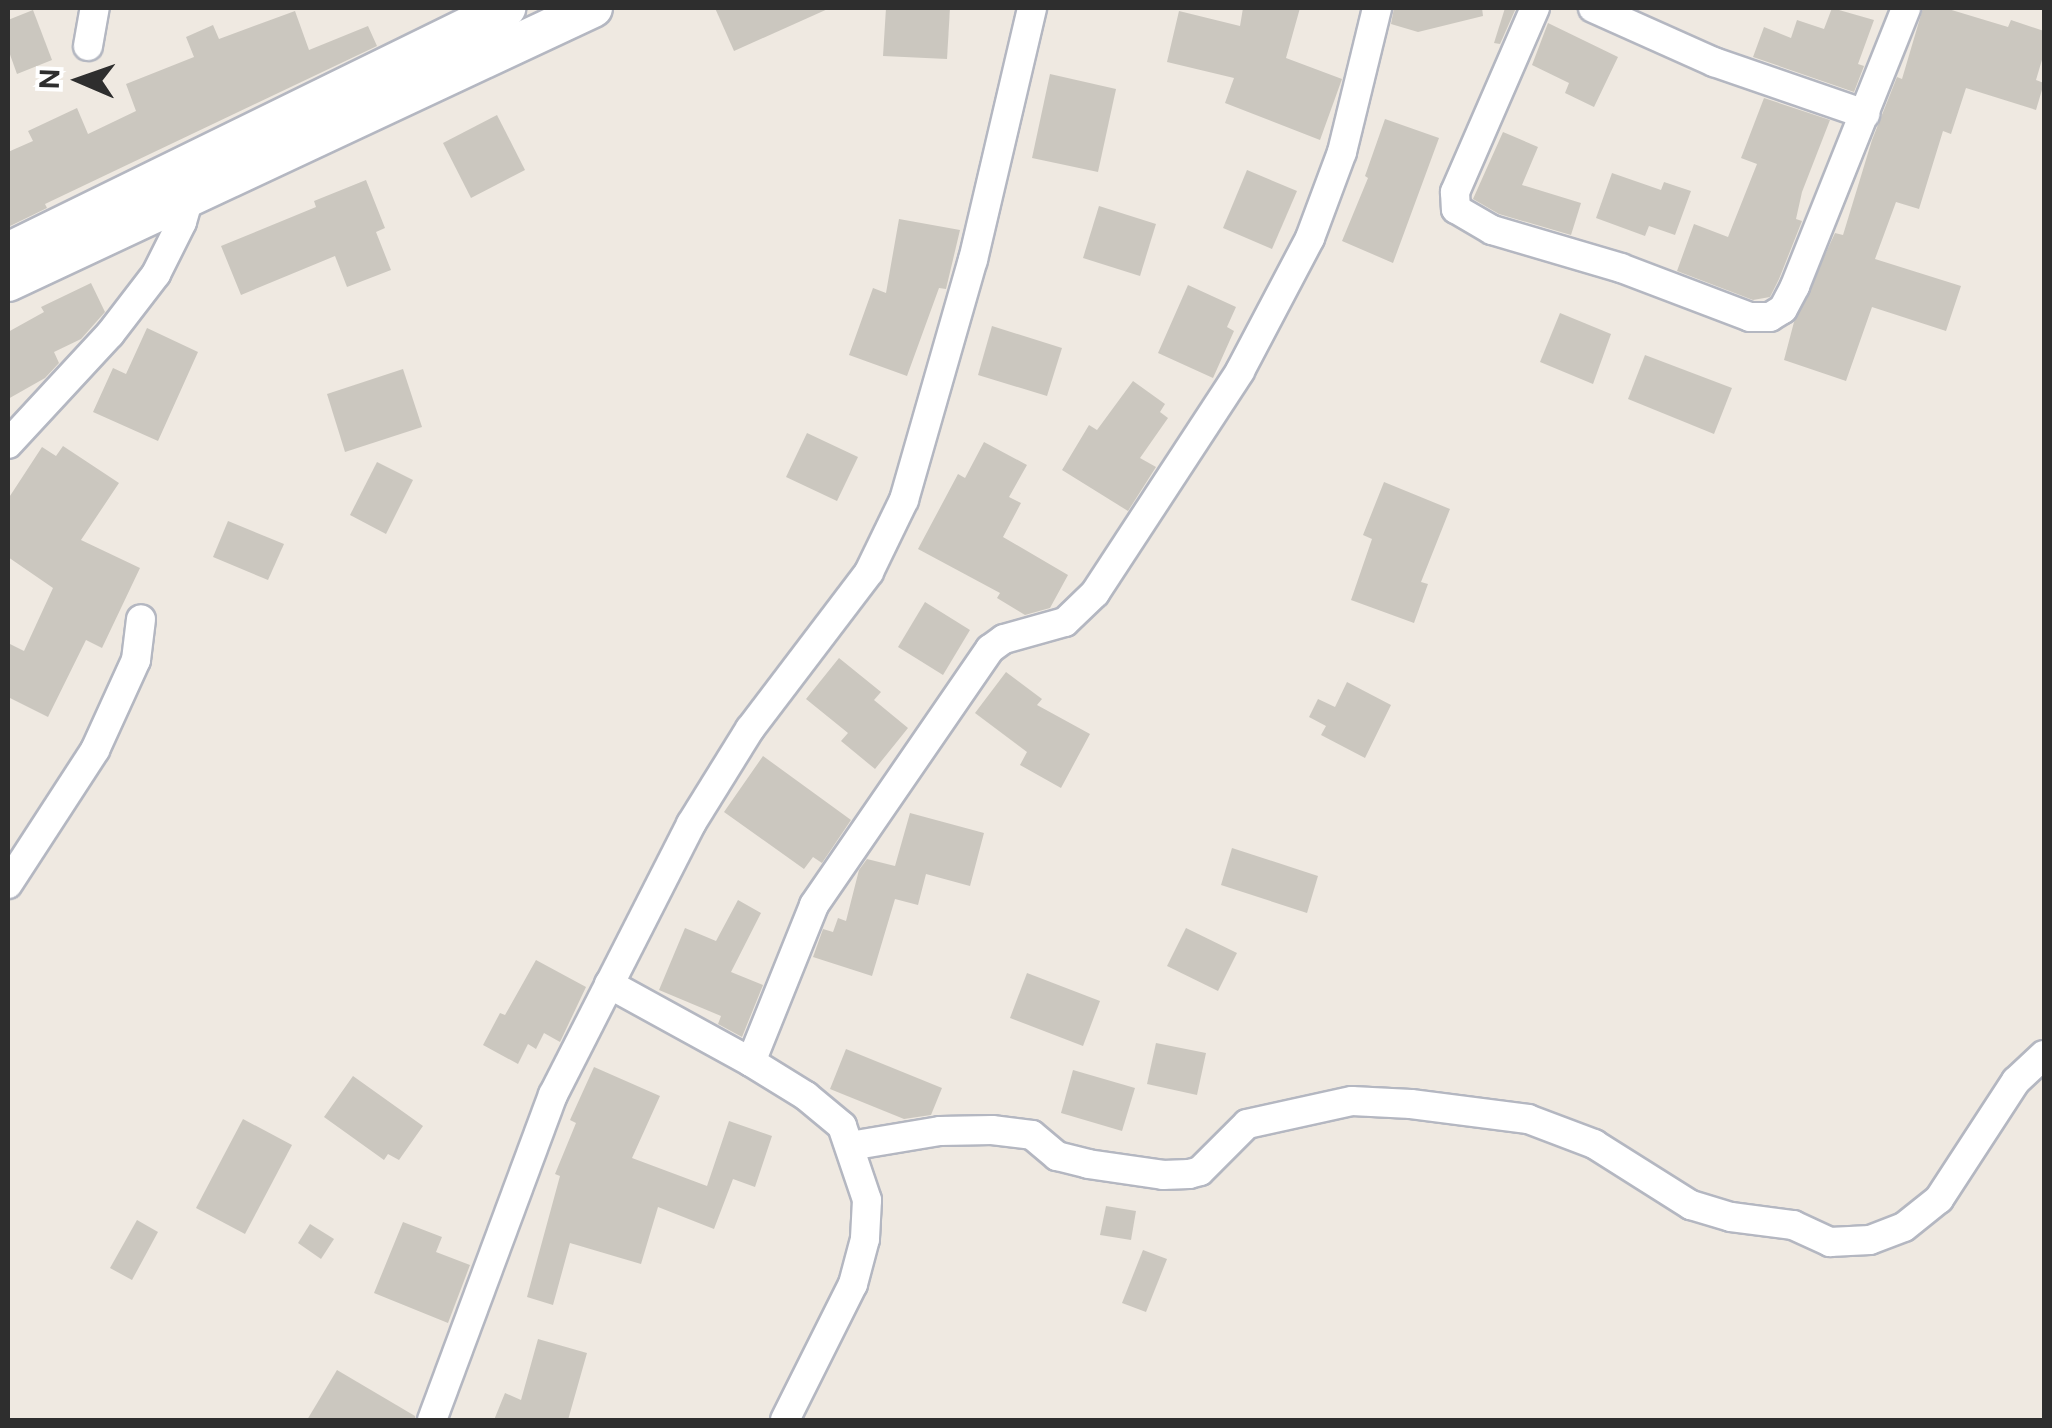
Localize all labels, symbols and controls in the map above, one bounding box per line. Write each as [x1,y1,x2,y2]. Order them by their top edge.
north arrow [30,30,130,130]
text: N [31,68,68,90]

